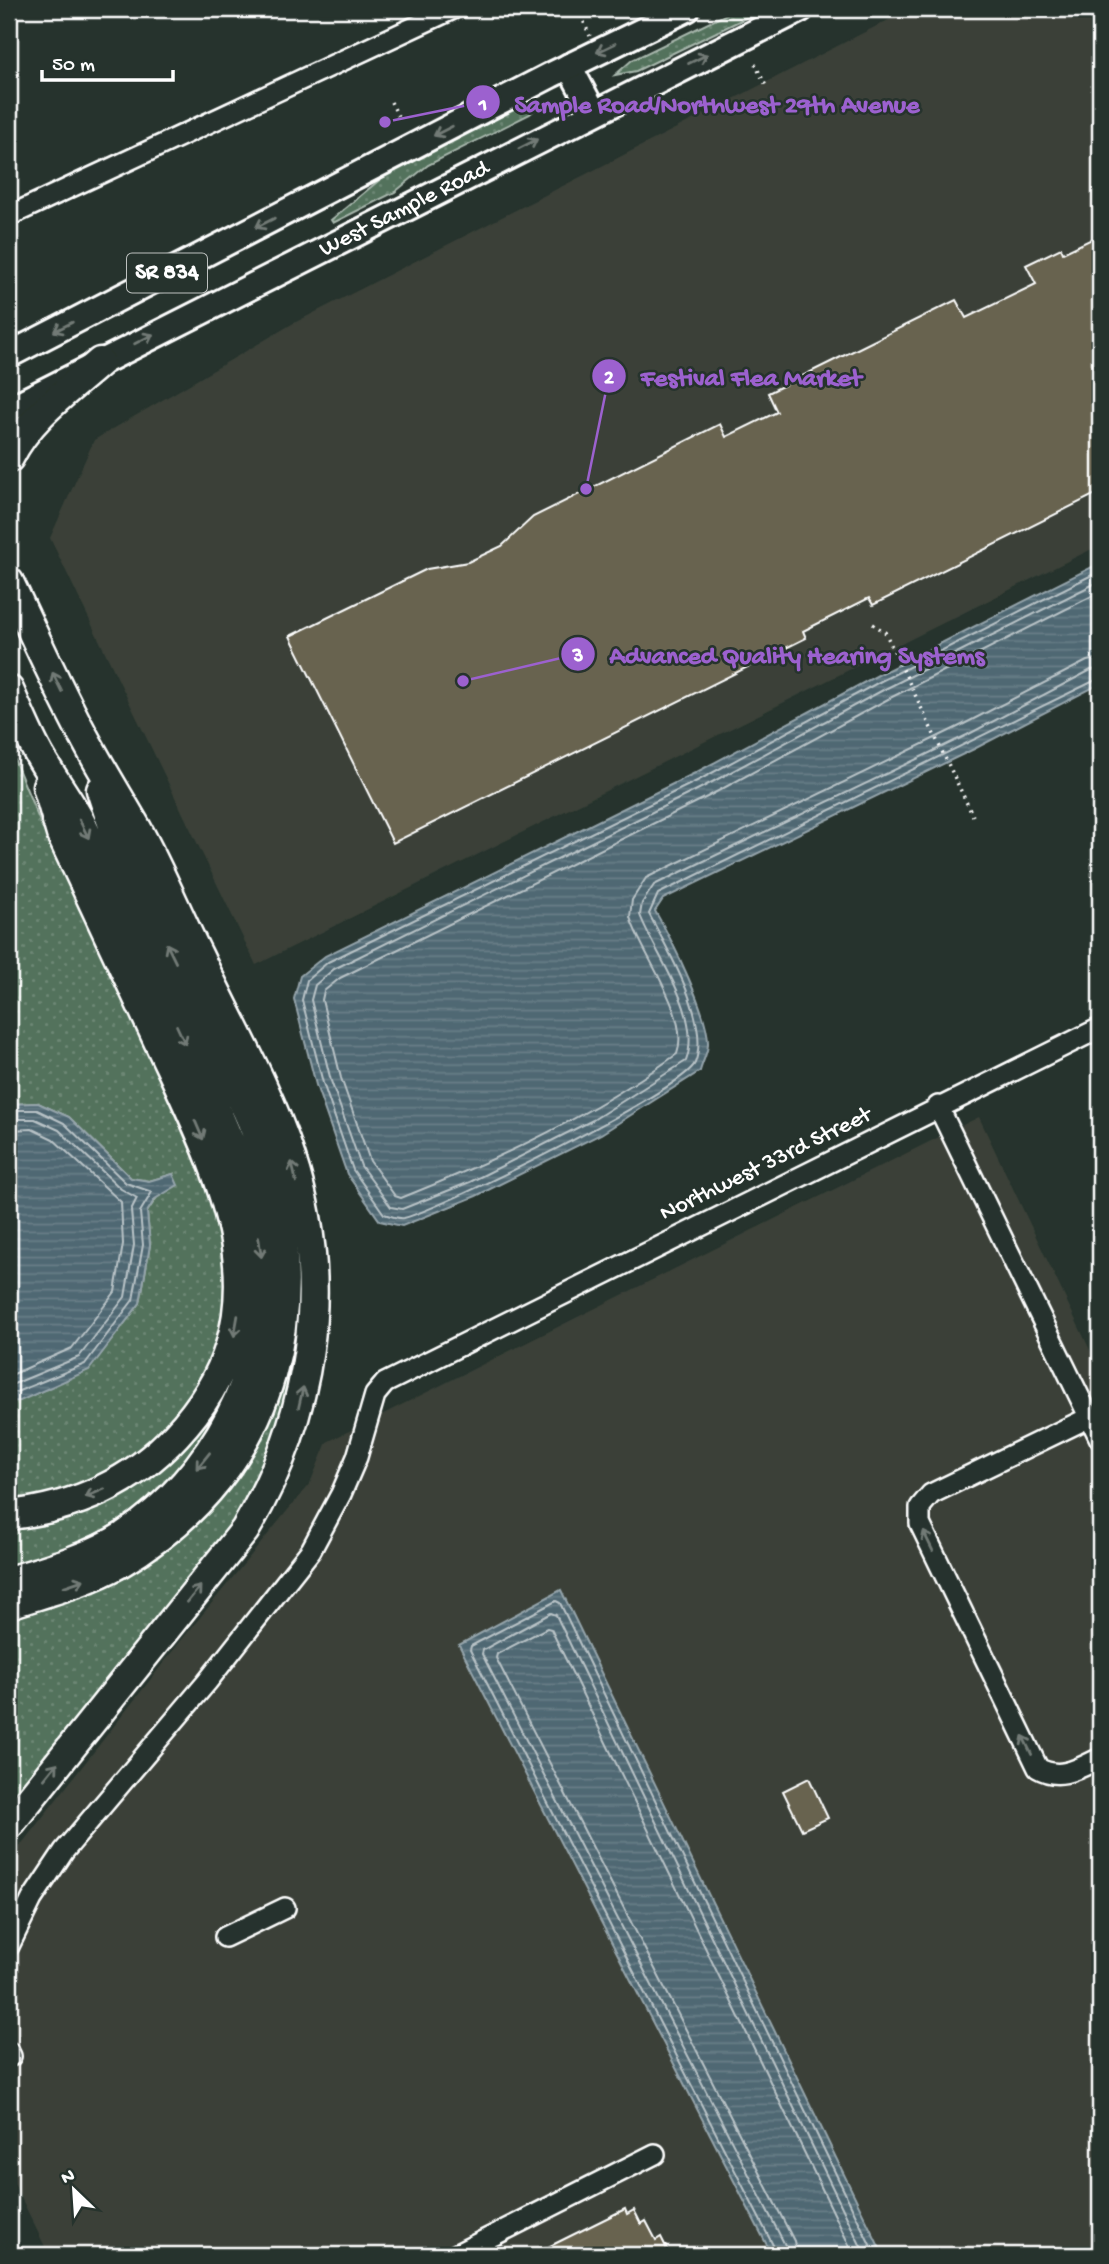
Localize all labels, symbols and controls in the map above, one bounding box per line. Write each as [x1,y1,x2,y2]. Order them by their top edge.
scale bar [42,38,173,82]
one-way arrow [596,42,617,55]
one-way arrow [687,52,708,66]
text: 50 m [52,54,95,79]
callout: Sample Road/Northwest 29th Avenue [466,79,934,126]
text: Sample Road/Northwest 29th Avenue [515,92,921,123]
text: 1 [478,94,487,119]
one-way arrow [433,124,454,138]
one-way arrow [517,137,538,151]
street label: West Sample Road [315,153,496,264]
one-way arrow [255,216,276,230]
road number: SR 834 [127,254,207,292]
one-way arrow [53,321,74,334]
one-way arrow [133,332,154,346]
callout: Festival Flea Market [592,352,875,399]
text: Festival Flea Market [640,365,864,396]
text: 2 [604,367,615,392]
callout: Advanced Quality Hearing Systems [561,630,999,677]
text: Advanced Quality Hearing Systems [609,643,986,674]
text: 3 [572,645,584,670]
one-way arrow [50,672,63,693]
one-way arrow [77,818,91,839]
one-way arrow [164,943,177,964]
one-way arrow [175,1024,188,1045]
street label: Northwest 33rd Street [655,1100,878,1229]
one-way arrow [193,1119,206,1140]
one-way arrow [287,1161,301,1184]
one-way arrow [254,1235,267,1258]
one-way arrow [229,1314,243,1337]
one-way arrow [295,1386,309,1409]
one-way arrow [195,1452,210,1470]
one-way arrow [85,1488,106,1501]
one-way arrow [920,1531,934,1552]
one-way arrow [62,1576,84,1588]
one-way arrow [186,1586,201,1604]
one-way arrow [1020,1735,1034,1756]
one-way arrow [43,1763,59,1781]
north arrow [38,2156,108,2226]
text: N [58,2165,79,2191]

